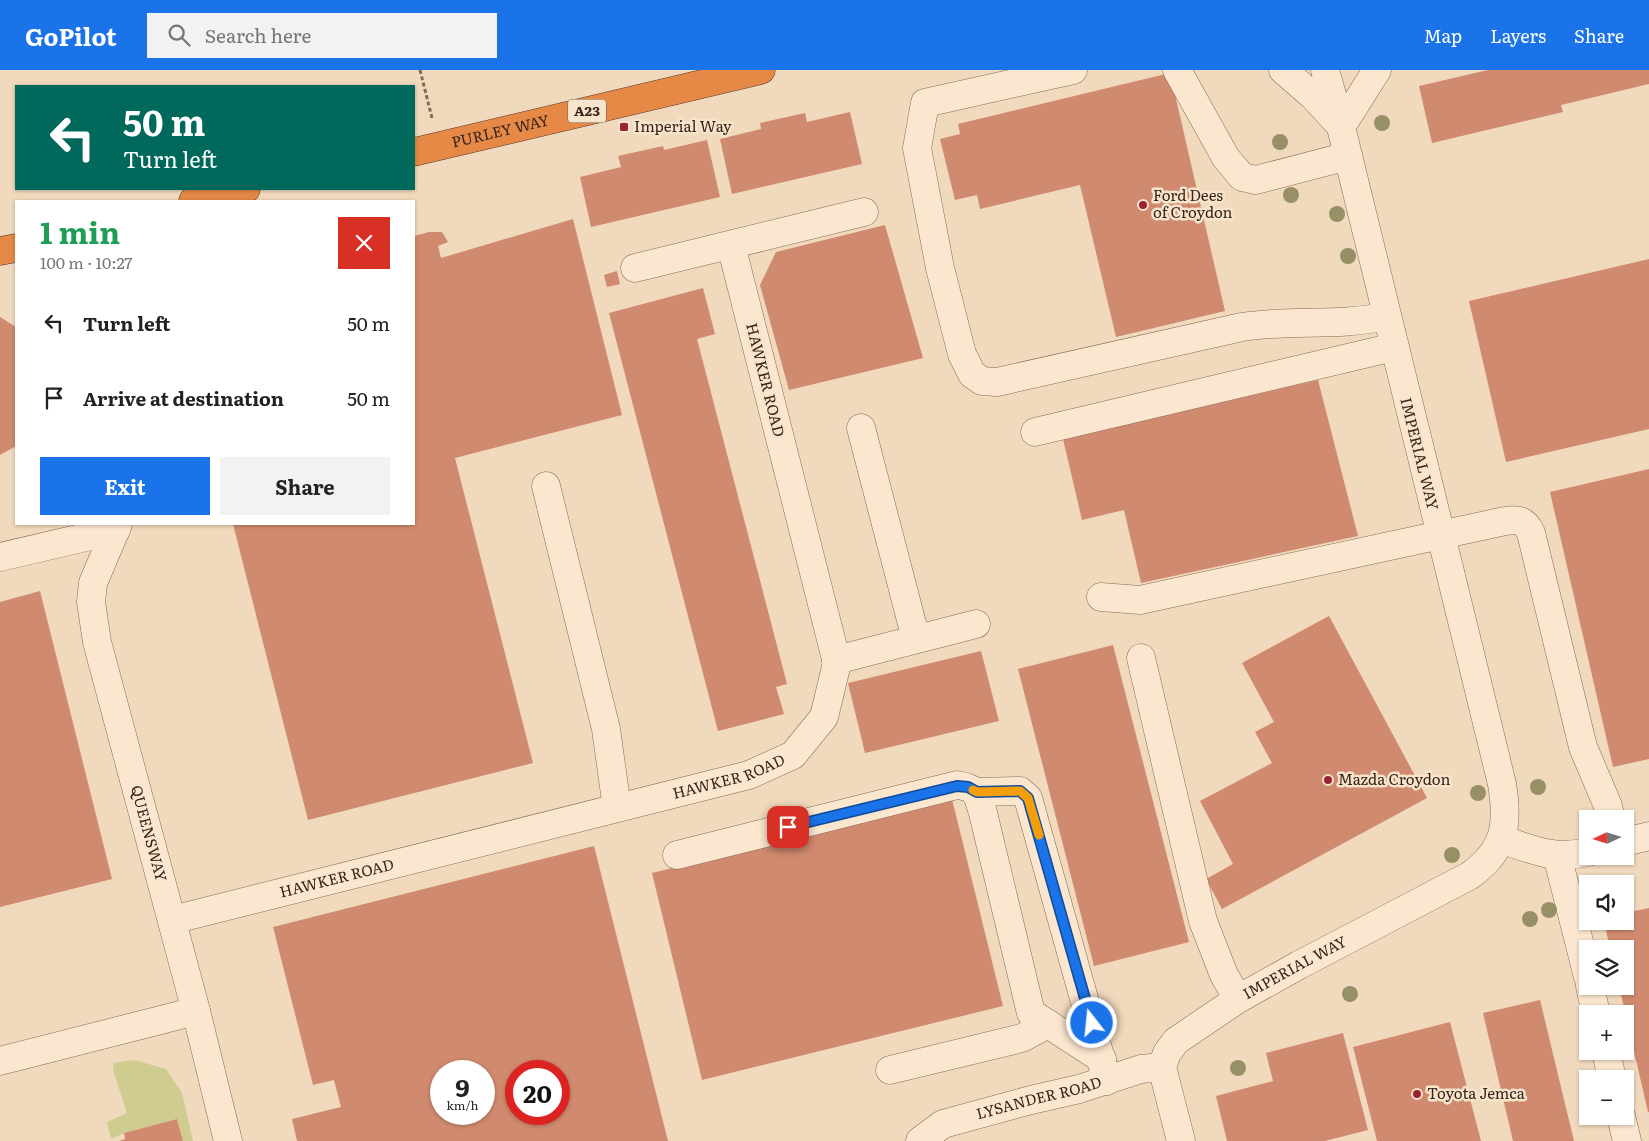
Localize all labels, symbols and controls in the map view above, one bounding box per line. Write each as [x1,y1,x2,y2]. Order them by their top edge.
search box [147,13,497,58]
text: GoPilot [25,18,117,53]
icon: search [165,21,193,49]
text: Search here [205,21,311,49]
text: Map [1424,22,1462,49]
text: Layers [1490,22,1546,49]
text: Share [1574,22,1624,49]
text: 50 m [123,95,206,147]
road number: A23 [568,99,606,122]
icon: left [40,105,105,170]
street label: PURLEY WAY [449,107,552,153]
place label: Imperial Way [634,114,732,137]
marker: Imperial Way [618,121,630,133]
text: Turn left [123,142,217,175]
place label: Ford Dees of Croydon [1153,183,1233,223]
marker: Ford Dees of Croydon [1137,199,1149,211]
text: 1 min [40,209,120,253]
button: close [338,217,390,269]
text: 100 m · 10:27 [40,250,132,274]
icon: left [40,309,68,337]
text: Turn left [83,309,170,337]
text: 50 m [347,309,390,337]
street label: HAWKER ROAD [741,320,792,439]
icon: arrive [40,384,68,412]
text: Arrive at destination [83,384,284,412]
text: 50 m [347,384,390,412]
street label: IMPERIAL WAY [1395,395,1446,513]
button: Exit [40,457,210,515]
button: Share [220,457,390,515]
street label: HAWKER ROAD [670,747,788,804]
place label: Mazda Croydon [1338,767,1450,790]
marker: Mazda Croydon [1322,774,1334,786]
street label: QUEENSWAY [126,782,174,884]
pin [767,806,809,848]
north arrow [1579,810,1634,865]
map controls [1579,810,1634,1125]
icon: arrive [774,813,802,841]
street label: HAWKER ROAD [277,852,396,903]
button: sound [1579,875,1634,930]
street label: IMPERIAL WAY [1238,929,1351,1004]
button: layers [1579,940,1634,995]
position arrow [1065,996,1117,1048]
button: + [1579,1005,1634,1060]
speed limit sign: 20 [505,1060,570,1125]
text: 9 [455,1068,470,1105]
street label: LYSANDER ROAD [973,1069,1104,1124]
button: − [1579,1070,1634,1125]
place label: Toyota Jemca [1427,1081,1526,1104]
marker: Toyota Jemca [1411,1088,1423,1100]
text: km/h [447,1096,478,1114]

